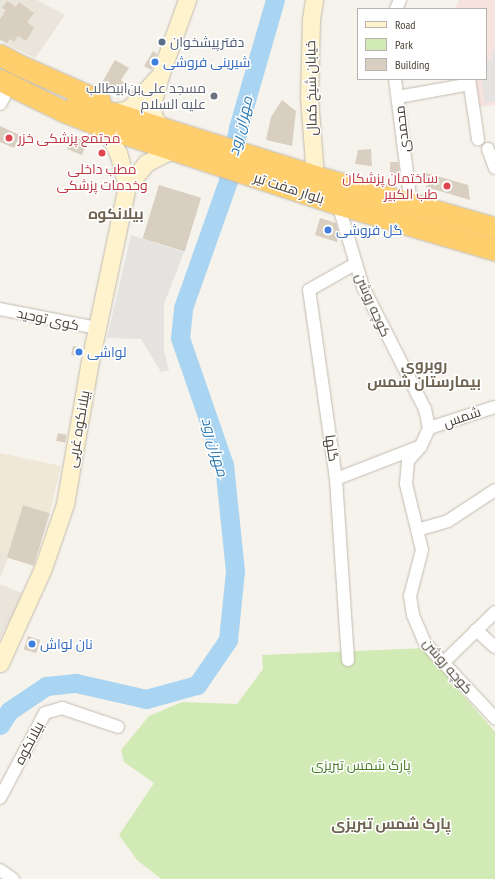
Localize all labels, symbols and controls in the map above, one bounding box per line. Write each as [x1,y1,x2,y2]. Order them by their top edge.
legend [357,8,487,80]
text: Road [395,17,415,32]
place label: دفترپیشخوان [170,34,244,50]
marker: دفترپیشخوان [157,37,167,47]
text: Park [395,37,413,52]
street label: خیابان شیخ کمال [302,40,320,136]
place label: شیرینی فروشی [163,54,250,70]
marker: شیرینی فروشی [150,57,160,67]
text: Building [395,57,430,72]
place label: مسجد علی‌بن‌ابیطالب علیه السلام [86,80,206,112]
marker: مسجد علی‌بن‌ابیطالب علیه السلام [209,91,219,101]
water label: مهران رود [224,94,256,158]
street label: محمدی [391,105,413,153]
place label: مجتمع پزشکی خزر [18,130,121,146]
marker: مجتمع پزشکی خزر [3,132,15,144]
marker: مطب داخلی وخدمات پزشکی [96,147,108,159]
place label: مطب داخلی وخدمات پزشکی [56,161,148,194]
street label: بلوار هفت تیر [252,169,326,207]
place label: ساختمان پزشکان طب الکبیر [342,170,438,202]
marker: ساختمان پزشکان طب الکبیر [441,180,453,192]
district label: بیلانکوه [88,205,144,223]
place label: گل فروشی [336,222,402,238]
marker: گل فروشی [323,225,333,235]
street label: کوچه روشن [351,270,395,340]
street label: کوی توحید [15,304,81,334]
place label: لواشی [87,344,127,360]
marker: لواشی [74,347,84,357]
district label: روبروی بیمارستان شمس [367,355,481,390]
street label: بیلانکوه غربی [63,389,93,469]
street label: شمس [441,403,483,431]
water label: مهران رود [198,415,232,479]
street label: گلها [322,433,342,463]
street label: کوچه روشن [419,635,477,697]
place label: نان لواش [40,636,93,652]
marker: نان لواش [27,639,37,649]
street label: بیلانکوه [11,719,47,767]
park label: پارک شمس تبریزی [311,757,411,773]
district label: پارک شمس تبریزی [331,815,451,833]

